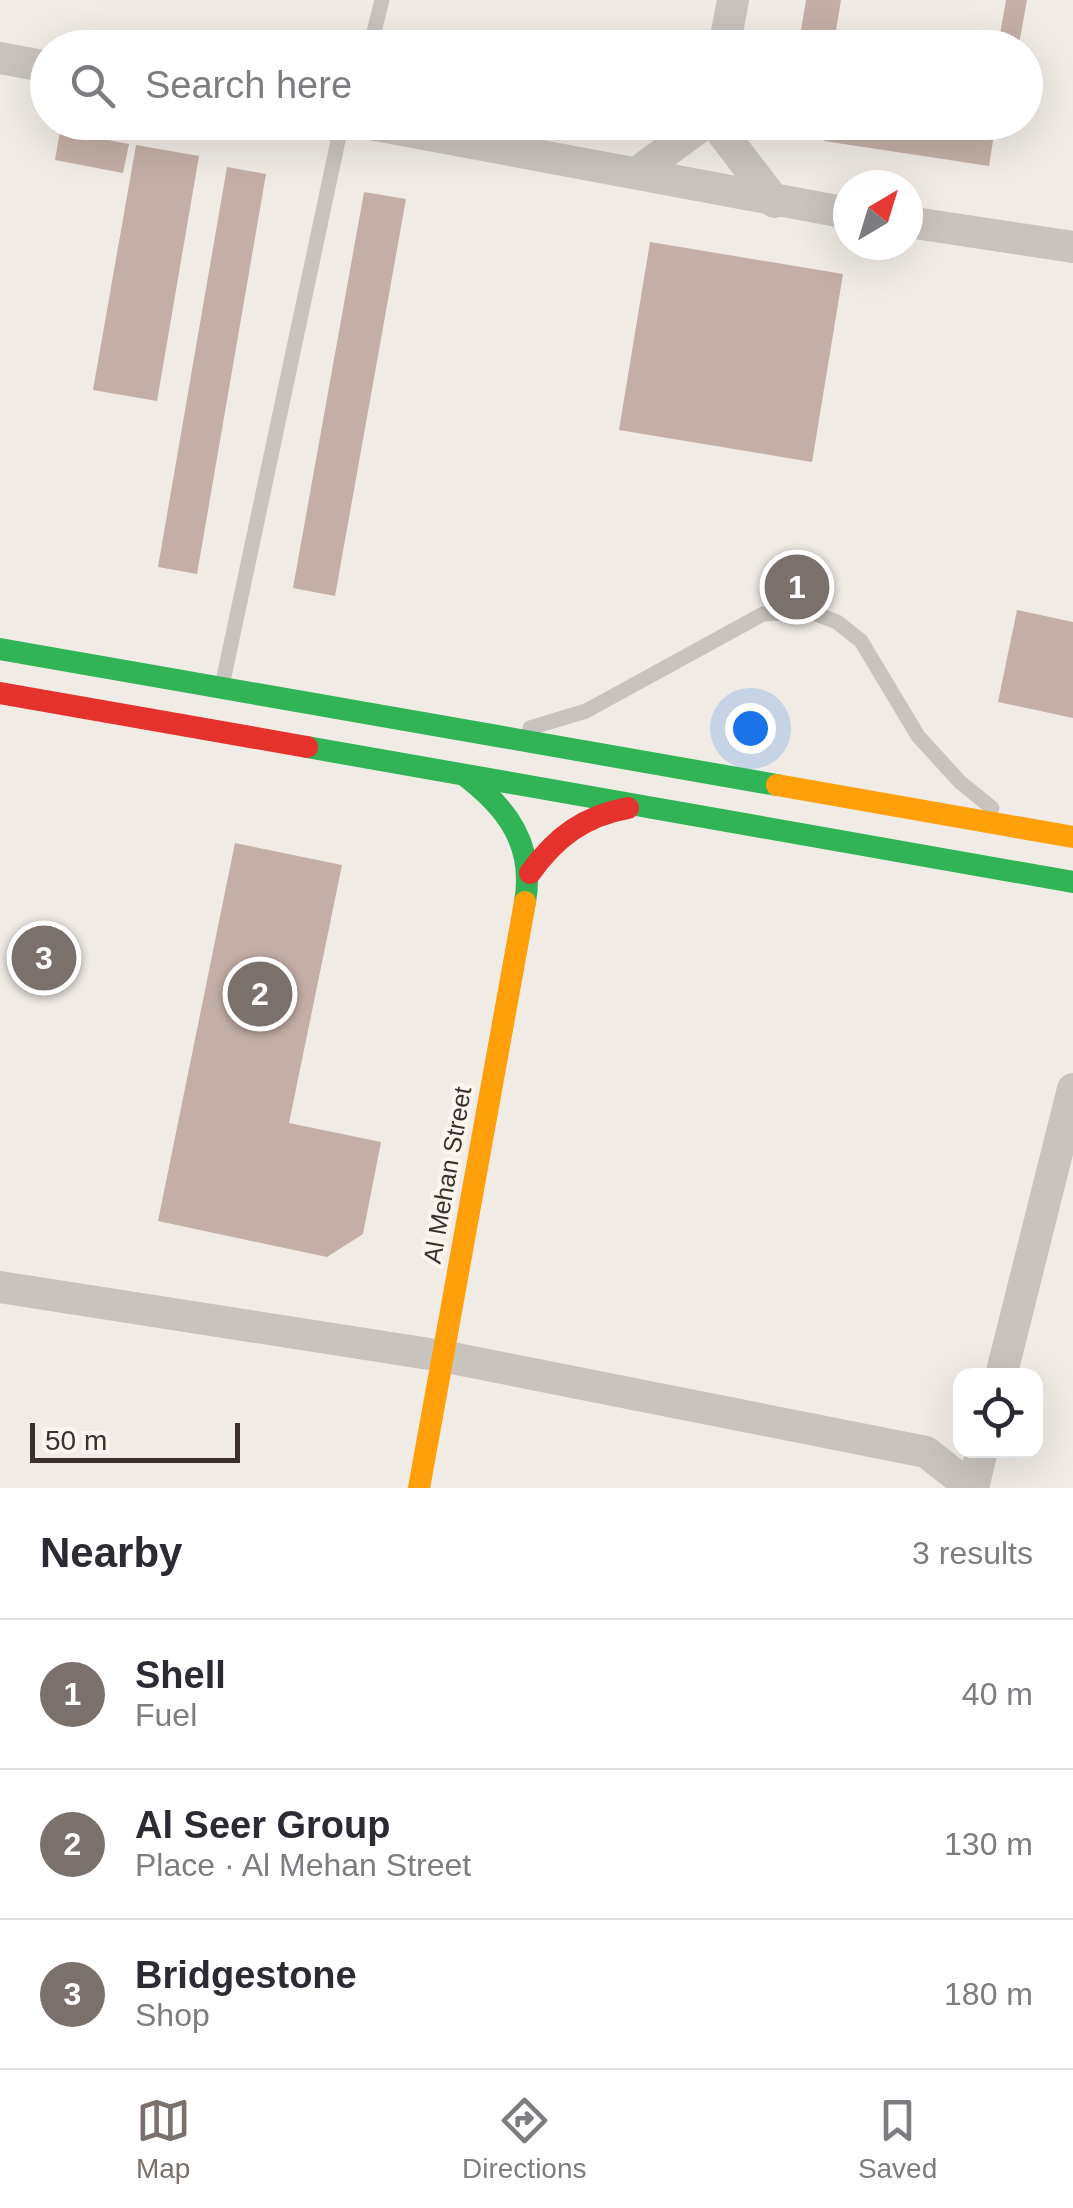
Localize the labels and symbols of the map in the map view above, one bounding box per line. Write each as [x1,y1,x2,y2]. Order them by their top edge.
north arrow [833,170,923,260]
pin: 1 [764,550,830,624]
your location [725,703,776,754]
pin: 3 [12,920,76,996]
pin: 2 [228,956,292,1032]
street label: Al Mehan Street [418,1084,476,1266]
scale bar [30,1418,240,1462]

